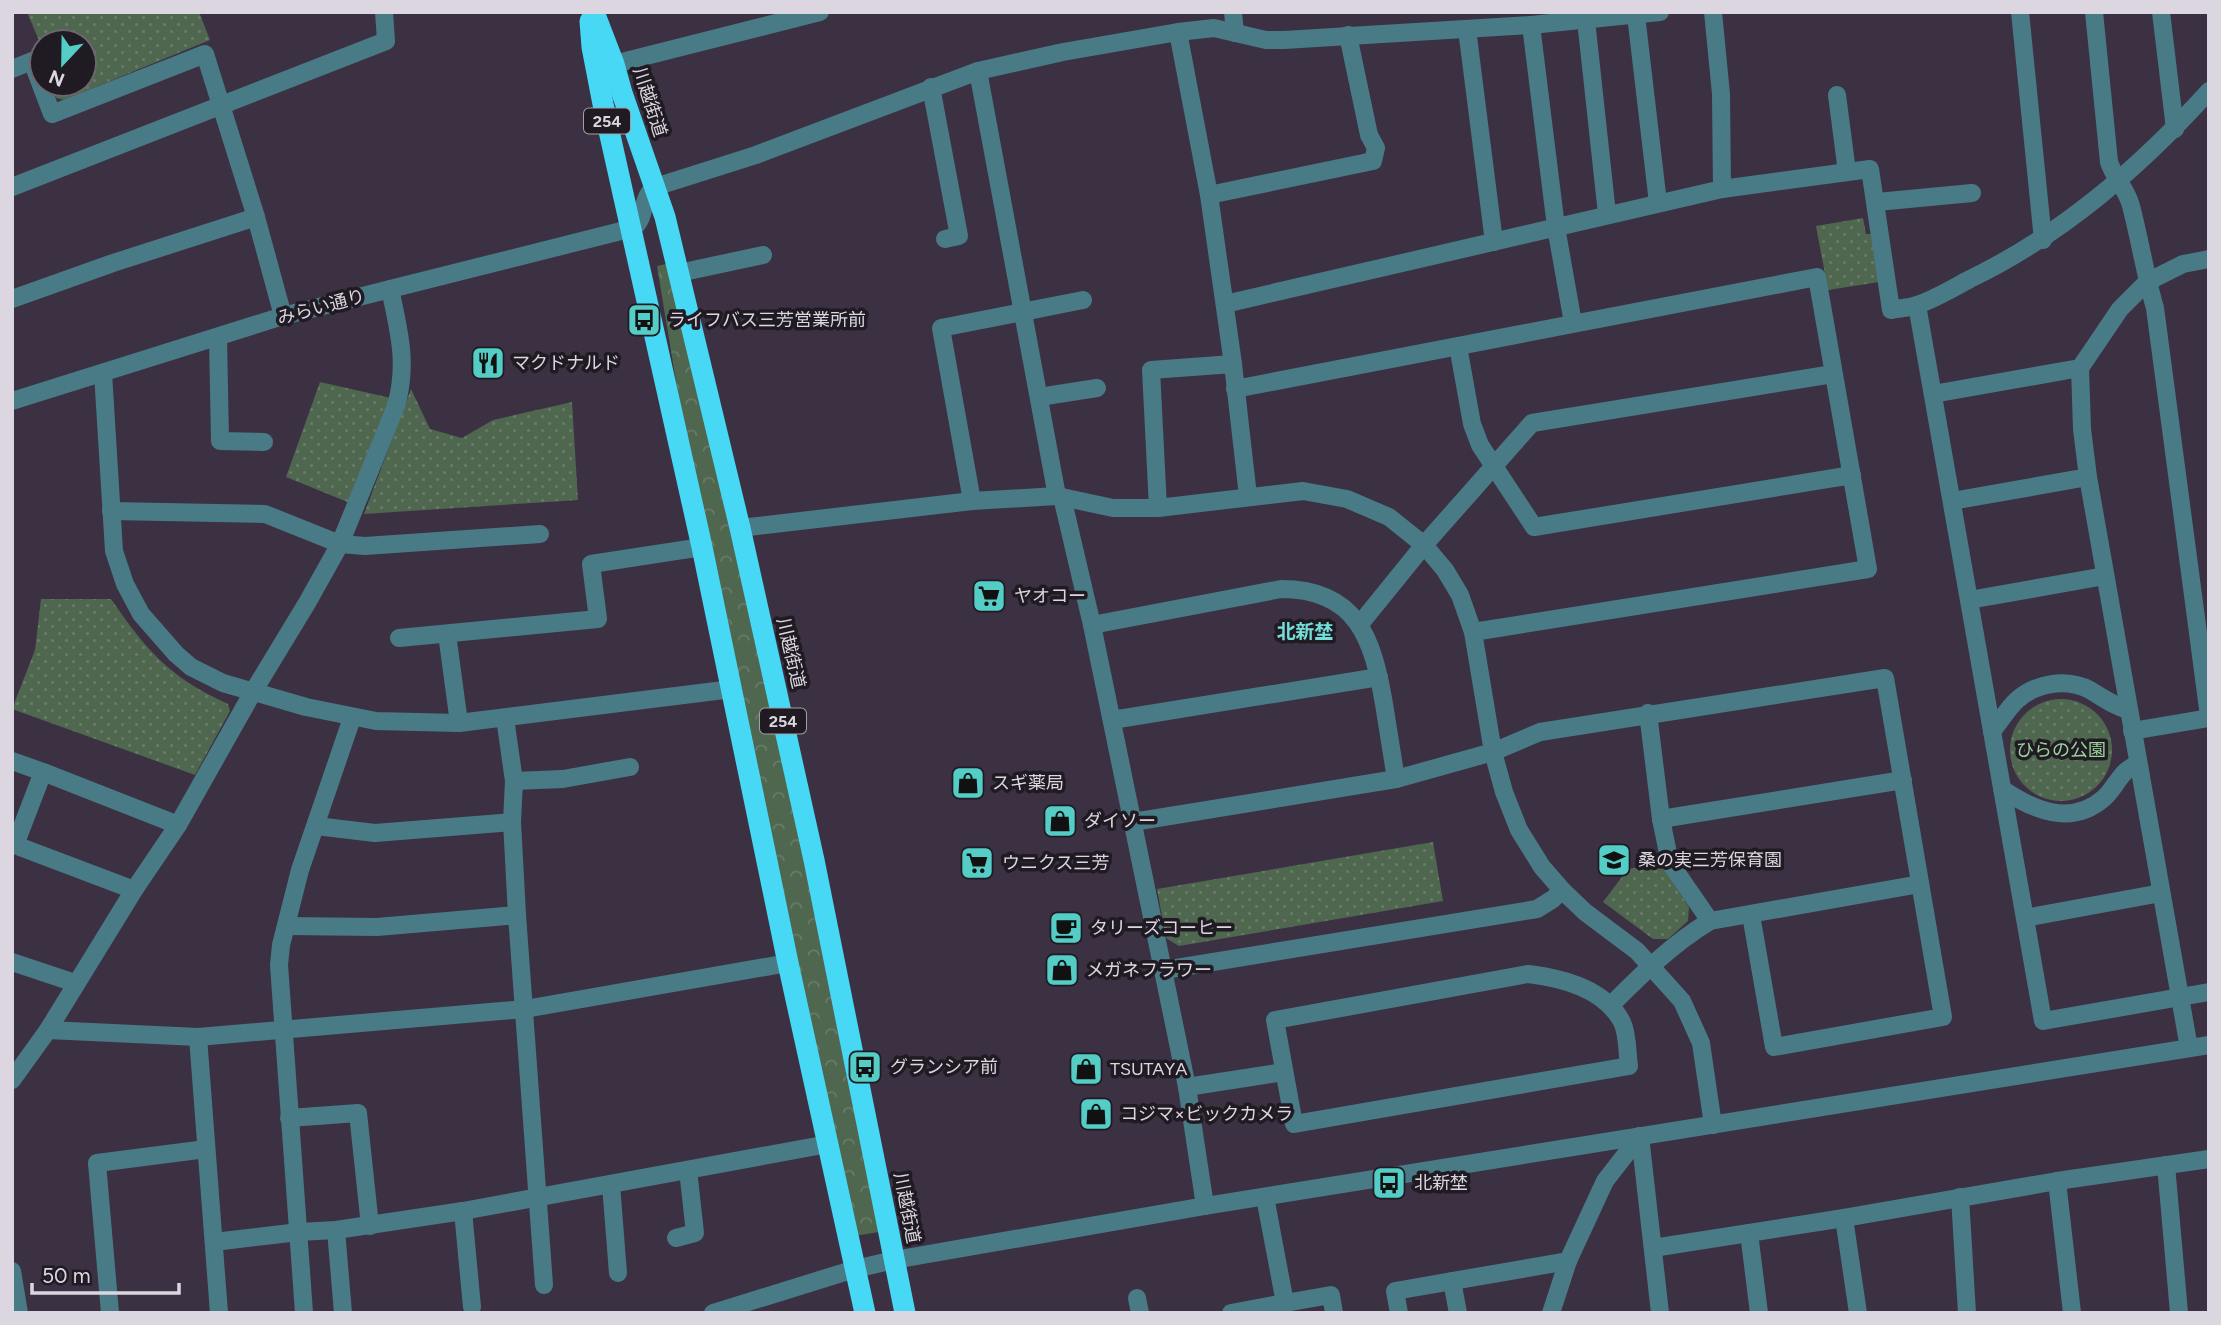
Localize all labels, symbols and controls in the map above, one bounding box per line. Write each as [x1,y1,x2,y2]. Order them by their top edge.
north arrow [28,28,98,98]
street label: 川越街道 [628,64,672,140]
text: N [46,65,68,92]
road number: 254 [584,108,630,134]
street label: みらい通り [275,285,367,329]
bus stop icon: ライフバス三芳営業所前 [625,301,663,339]
place label: ライフバス三芳営業所前 [668,309,866,331]
restaurant icon: マクドナルド [469,344,507,382]
place label: マクドナルド [512,352,620,374]
supermarket icon: ヤオコー [970,577,1008,615]
place label: ヤオコー [1014,585,1086,607]
street label: 川越街道 [772,615,810,691]
district label: 北新埜 [1276,620,1334,643]
road number: 254 [760,708,806,734]
park label: ひらの公園 [2016,739,2106,761]
shop icon: スギ薬局 [949,764,987,802]
place label: スギ薬局 [992,772,1064,794]
shop icon: ダイソー [1041,802,1079,840]
place label: ダイソー [1084,810,1156,832]
school or university icon: 桑の実三芳保育園 [1595,841,1633,879]
supermarket icon: ウニクス三芳 [958,844,996,882]
place label: 桑の実三芳保育園 [1638,849,1782,871]
place label: ウニクス三芳 [1002,852,1109,874]
cafe icon: タリーズコーヒー [1047,909,1085,947]
place label: タリーズコーヒー [1090,917,1233,939]
shop icon: メガネフラワー [1043,951,1081,989]
place label: メガネフラワー [1086,959,1212,981]
bus stop icon: グランシア前 [846,1048,884,1086]
shop icon: TSUTAYA [1067,1050,1105,1088]
place label: グランシア前 [890,1056,998,1078]
place label: TSUTAYA [1110,1058,1187,1080]
shop icon: コジマ×ビックカメラ [1077,1095,1115,1133]
place label: コジマ×ビックカメラ [1120,1103,1293,1125]
bus stop icon: 北新埜 [1370,1164,1408,1202]
street label: 川越街道 [889,1171,925,1245]
place label: 北新埜 [1414,1172,1468,1194]
scale bar [32,1252,178,1296]
text: 50 m [42,1263,91,1288]

